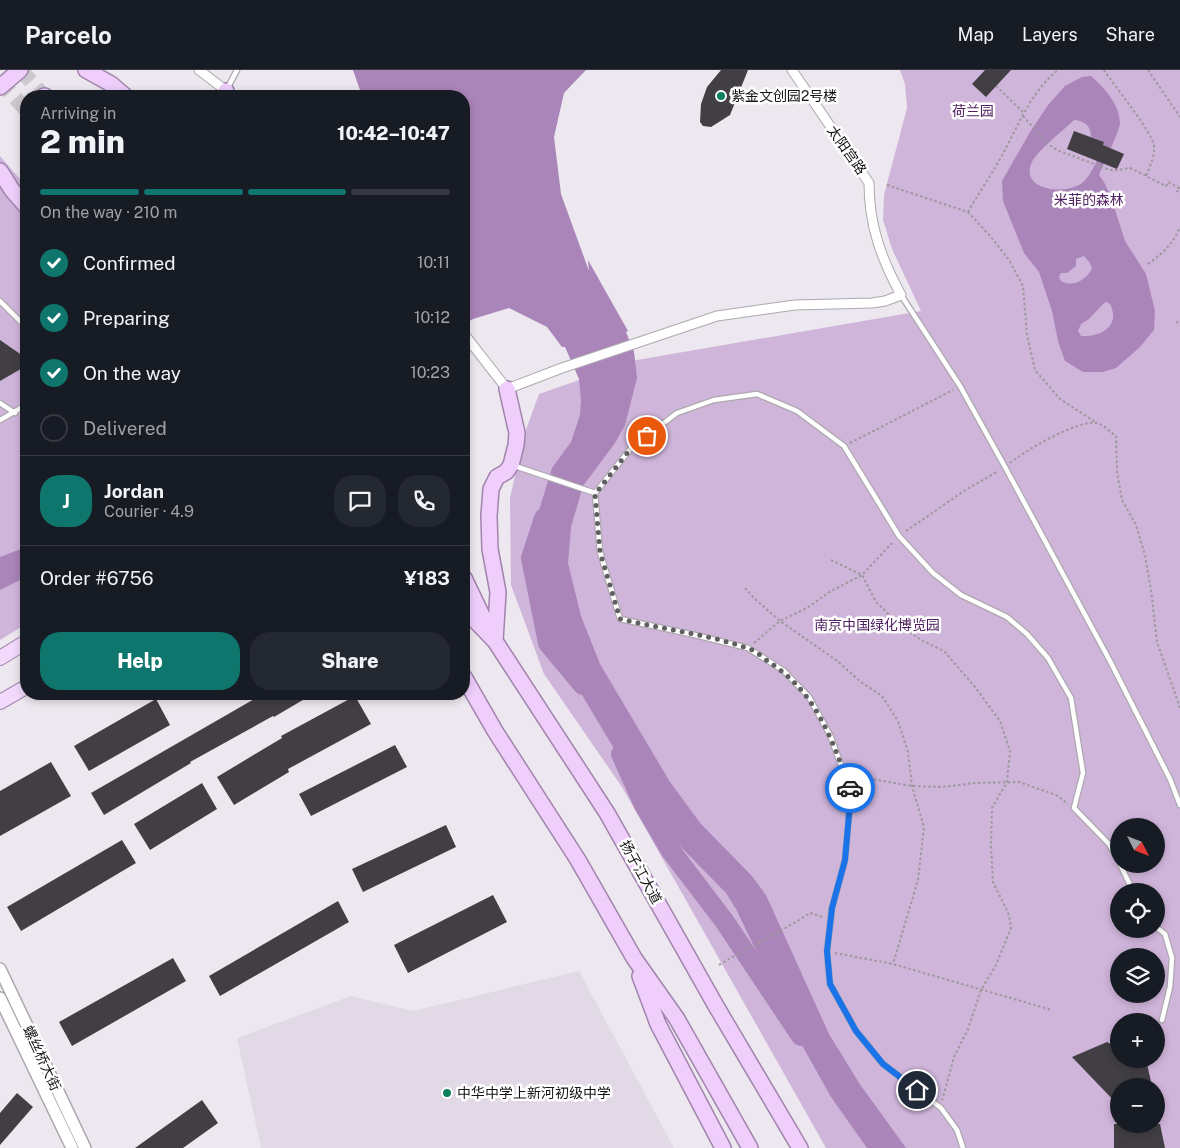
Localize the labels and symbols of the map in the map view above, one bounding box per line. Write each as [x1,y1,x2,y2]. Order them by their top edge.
place label: 紫金文创园2号楼 [731,88,837,104]
marker: 紫金文创园2号楼 [715,90,727,102]
park label: 荷兰园 [952,103,994,119]
street label: 太阳宫路 [824,122,870,178]
park label: 米菲的森林 [1054,192,1124,208]
pin [626,415,668,457]
park label: 南京中国绿化博览园 [814,617,940,633]
courier [825,763,875,813]
north arrow [1110,818,1165,872]
street label: 扬子江大道 [617,838,665,906]
street label: 螺丝桥大街 [20,1023,64,1093]
pin [896,1069,938,1111]
place label: 中华中学上新河初级中学 [457,1085,611,1101]
marker: 中华中学上新河初级中学 [441,1087,453,1099]

